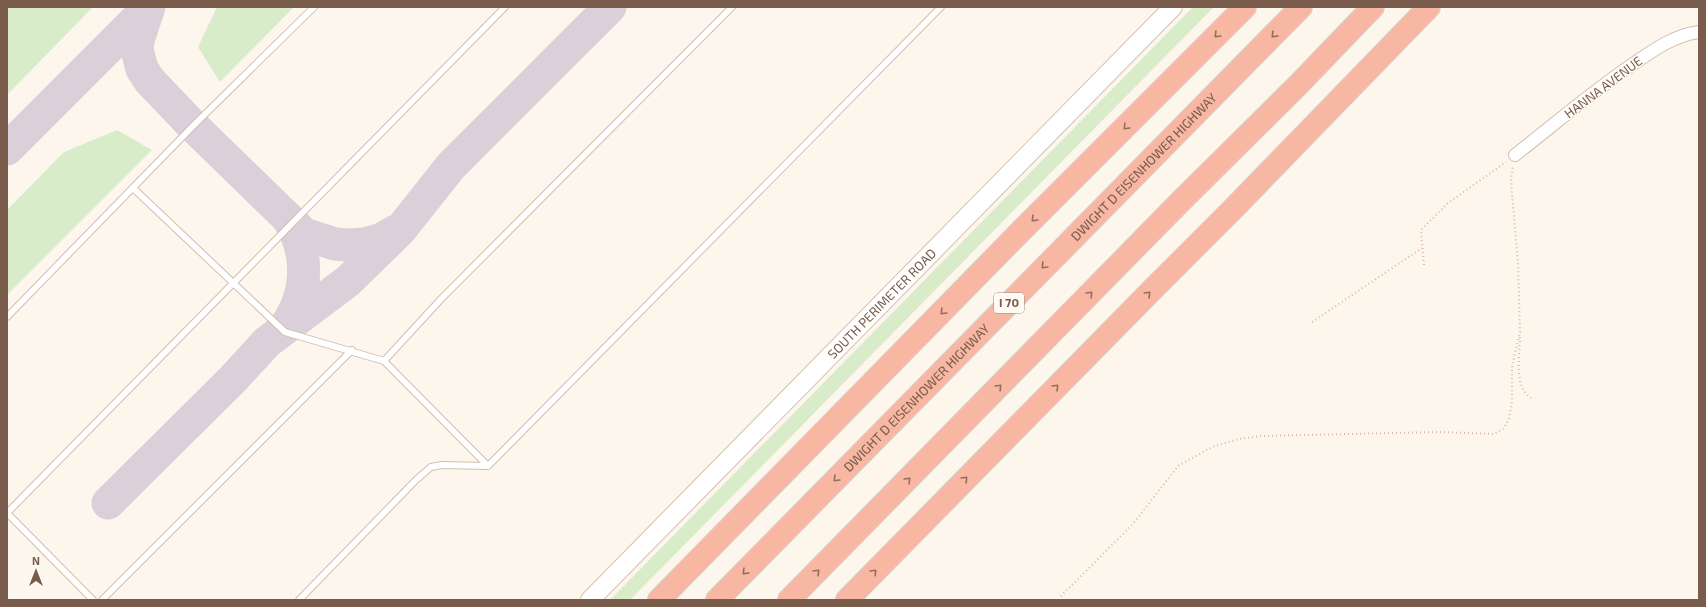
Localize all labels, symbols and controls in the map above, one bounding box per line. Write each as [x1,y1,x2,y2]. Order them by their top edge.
one-way arrow [1215,30,1222,38]
one-way arrow [1271,30,1279,38]
street label: HANNA AVENUE [1561,53,1645,121]
street label: DWIGHT D EISENHOWER HIGHWAY [1067,89,1220,244]
one-way arrow [1123,122,1131,130]
one-way arrow [1031,214,1039,222]
street label: SOUTH PERIMETER ROAD [824,245,939,362]
one-way arrow [1041,261,1049,269]
one-way arrow [1085,291,1093,299]
one-way arrow [1143,291,1150,299]
road number: I 70 [994,293,1024,313]
one-way arrow [940,307,948,315]
street label: DWIGHT D EISENHOWER HIGHWAY [840,320,993,475]
one-way arrow [994,384,1002,392]
one-way arrow [1051,384,1059,392]
one-way arrow [833,474,841,482]
one-way arrow [960,476,968,484]
one-way arrow [903,477,911,485]
north arrow [16,551,56,591]
text: N [32,554,40,567]
one-way arrow [742,567,750,575]
one-way arrow [869,569,877,577]
one-way arrow [812,570,820,577]

